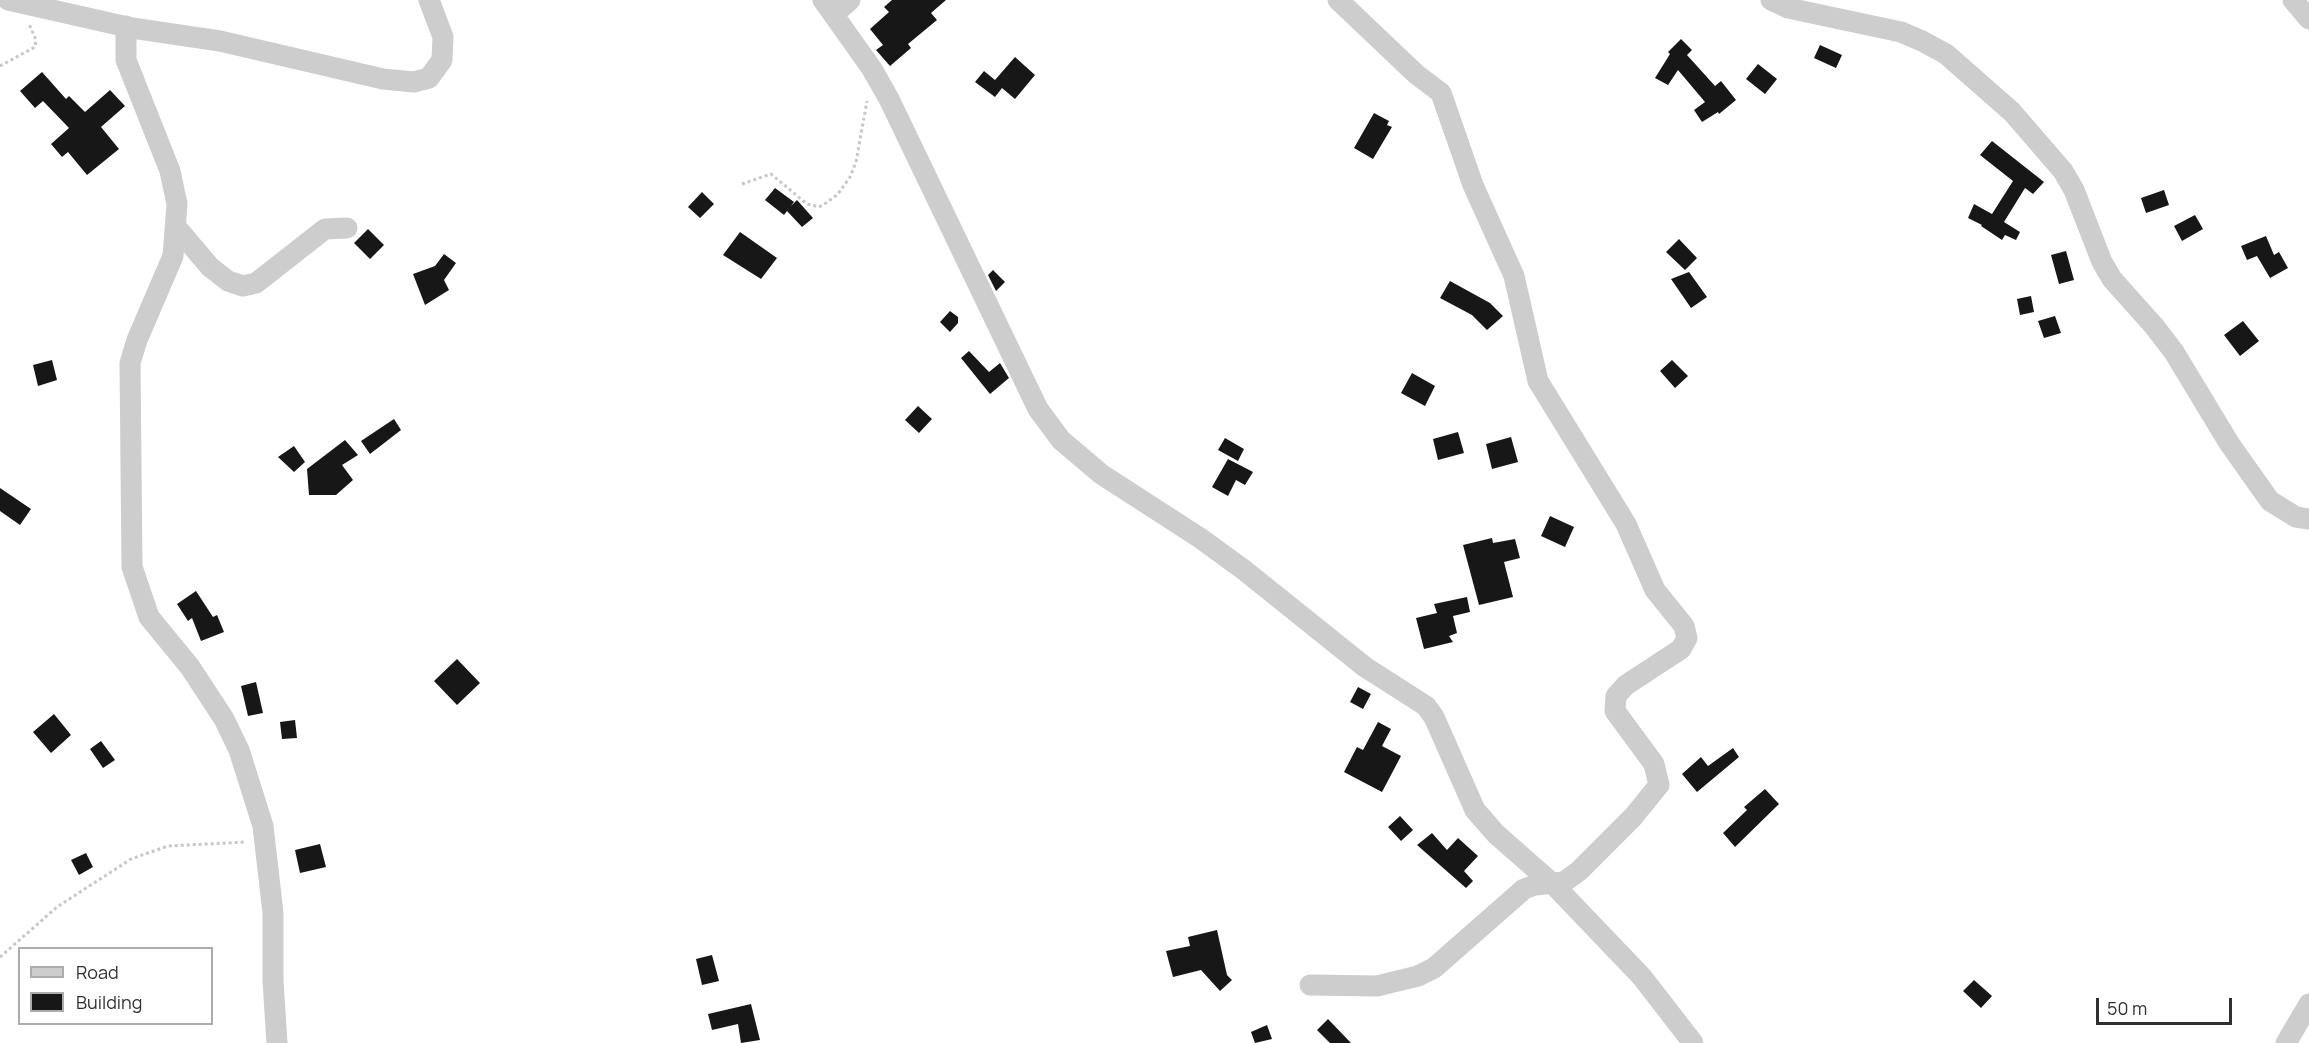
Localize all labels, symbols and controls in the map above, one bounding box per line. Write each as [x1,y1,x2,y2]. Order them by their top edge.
legend [18,947,213,1025]
text: Road [76,960,119,984]
scale bar [2099,986,2236,1024]
text: Building [76,990,142,1014]
text: 50 m [2107,996,2147,1020]

